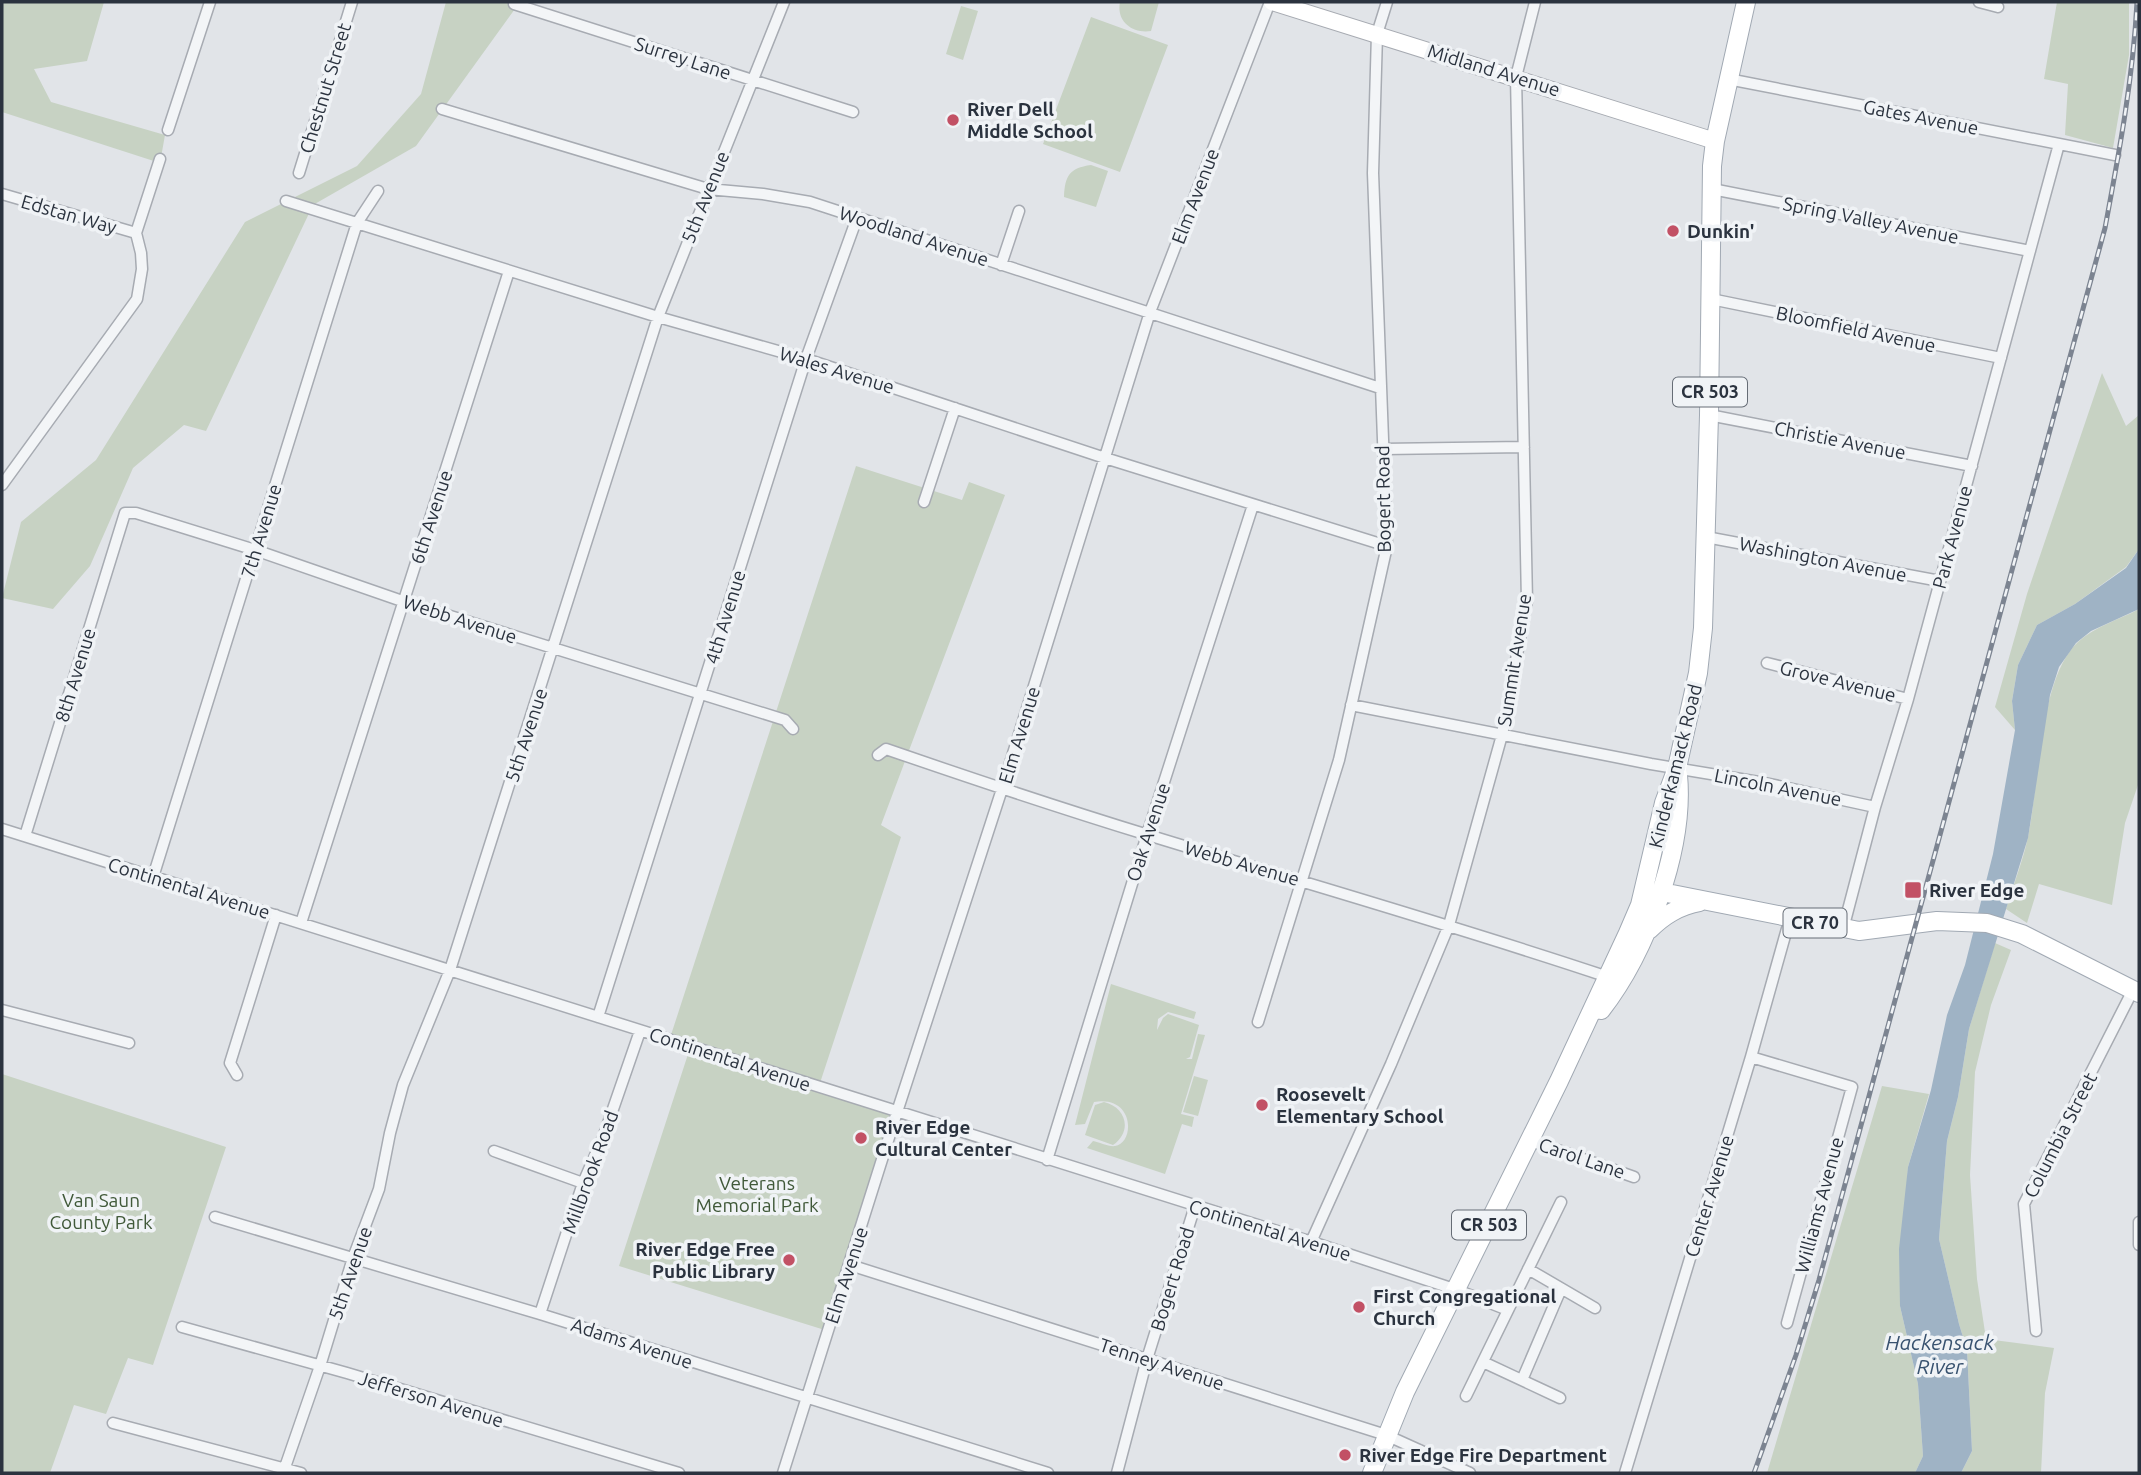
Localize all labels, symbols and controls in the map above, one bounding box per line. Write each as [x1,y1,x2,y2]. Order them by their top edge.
street label: Chestnut Street [295,20,355,156]
street label: Surrey Lane [632,32,734,84]
street label: Midland Avenue [1425,39,1563,101]
street label: Gates Avenue [1862,95,1980,139]
place label: River Dell Middle School [967,98,1093,142]
marker: River Dell Middle School [945,112,961,128]
street label: Elm Avenue [1167,145,1223,247]
street label: 5th Avenue [677,148,733,246]
street label: Edstan Way [19,190,119,238]
street label: Spring Valley Avenue [1781,192,1961,248]
street label: Woodland Avenue [837,201,991,271]
place label: Dunkin' [1687,220,1754,242]
marker: Dunkin' [1665,223,1681,239]
street label: Bloomfield Avenue [1774,301,1938,357]
street label: Wales Avenue [777,342,897,398]
road number: CR 503 [1673,378,1747,406]
street label: Christie Avenue [1772,416,1908,464]
street label: Bogert Road [1371,445,1395,553]
street label: 6th Avenue [405,467,457,567]
street label: 7th Avenue [236,481,286,581]
street label: Park Avenue [1928,483,1976,591]
street label: Washington Avenue [1737,532,1909,586]
street label: 4th Avenue [700,567,750,667]
street label: Webb Avenue [400,590,520,648]
street label: Summit Avenue [1493,592,1535,728]
street label: 8th Avenue [50,625,100,725]
street label: Grove Avenue [1778,656,1898,706]
street label: Kinderkamack Road [1644,682,1706,850]
street label: Elm Avenue [994,684,1044,786]
street label: 5th Avenue [500,685,552,785]
street label: Lincoln Avenue [1712,764,1844,810]
street label: Oak Avenue [1122,780,1174,884]
street label: Webb Avenue [1182,836,1302,890]
street label: Continental Avenue [105,853,273,923]
place label: River Edge [1929,879,2024,901]
marker: River Edge [1903,880,1923,900]
road number: CR 70 [1784,908,1846,938]
street label: Continental Avenue [647,1023,813,1095]
street label: Columbia Street [2019,1068,2101,1201]
place label: Roosevelt Elementary School [1276,1083,1444,1127]
marker: Roosevelt Elementary School [1254,1097,1270,1113]
street label: Millbrook Road [558,1107,622,1237]
place label: River Edge Cultural Center [875,1116,1012,1160]
marker: River Edge Cultural Center [853,1130,869,1146]
street label: Center Avenue [1680,1132,1738,1260]
street label: Carol Lane [1536,1133,1628,1183]
street label: Williams Avenue [1790,1135,1848,1275]
park label: Veterans Memorial Park [695,1172,819,1216]
park label: Van Saun County Park [49,1189,153,1233]
street label: Continental Avenue [1186,1195,1354,1265]
road number: CR 503 [1452,1210,1526,1240]
street label: 5th Avenue [324,1223,376,1323]
street label: Elm Avenue [820,1224,872,1326]
street label: Bogert Road [1146,1224,1198,1334]
place label: River Edge Free Public Library [635,1238,775,1282]
marker: River Edge Free Public Library [781,1252,797,1268]
place label: First Congregational Church [1373,1285,1557,1329]
marker: First Congregational Church [1351,1299,1367,1315]
street label: Adams Avenue [569,1313,695,1373]
water label: Hackensack River [1886,1330,1995,1378]
street label: Tenney Avenue [1097,1333,1227,1395]
street label: Jefferson Avenue [356,1366,506,1432]
place label: River Edge Fire Department [1359,1444,1607,1466]
marker: River Edge Fire Department [1337,1447,1353,1463]

